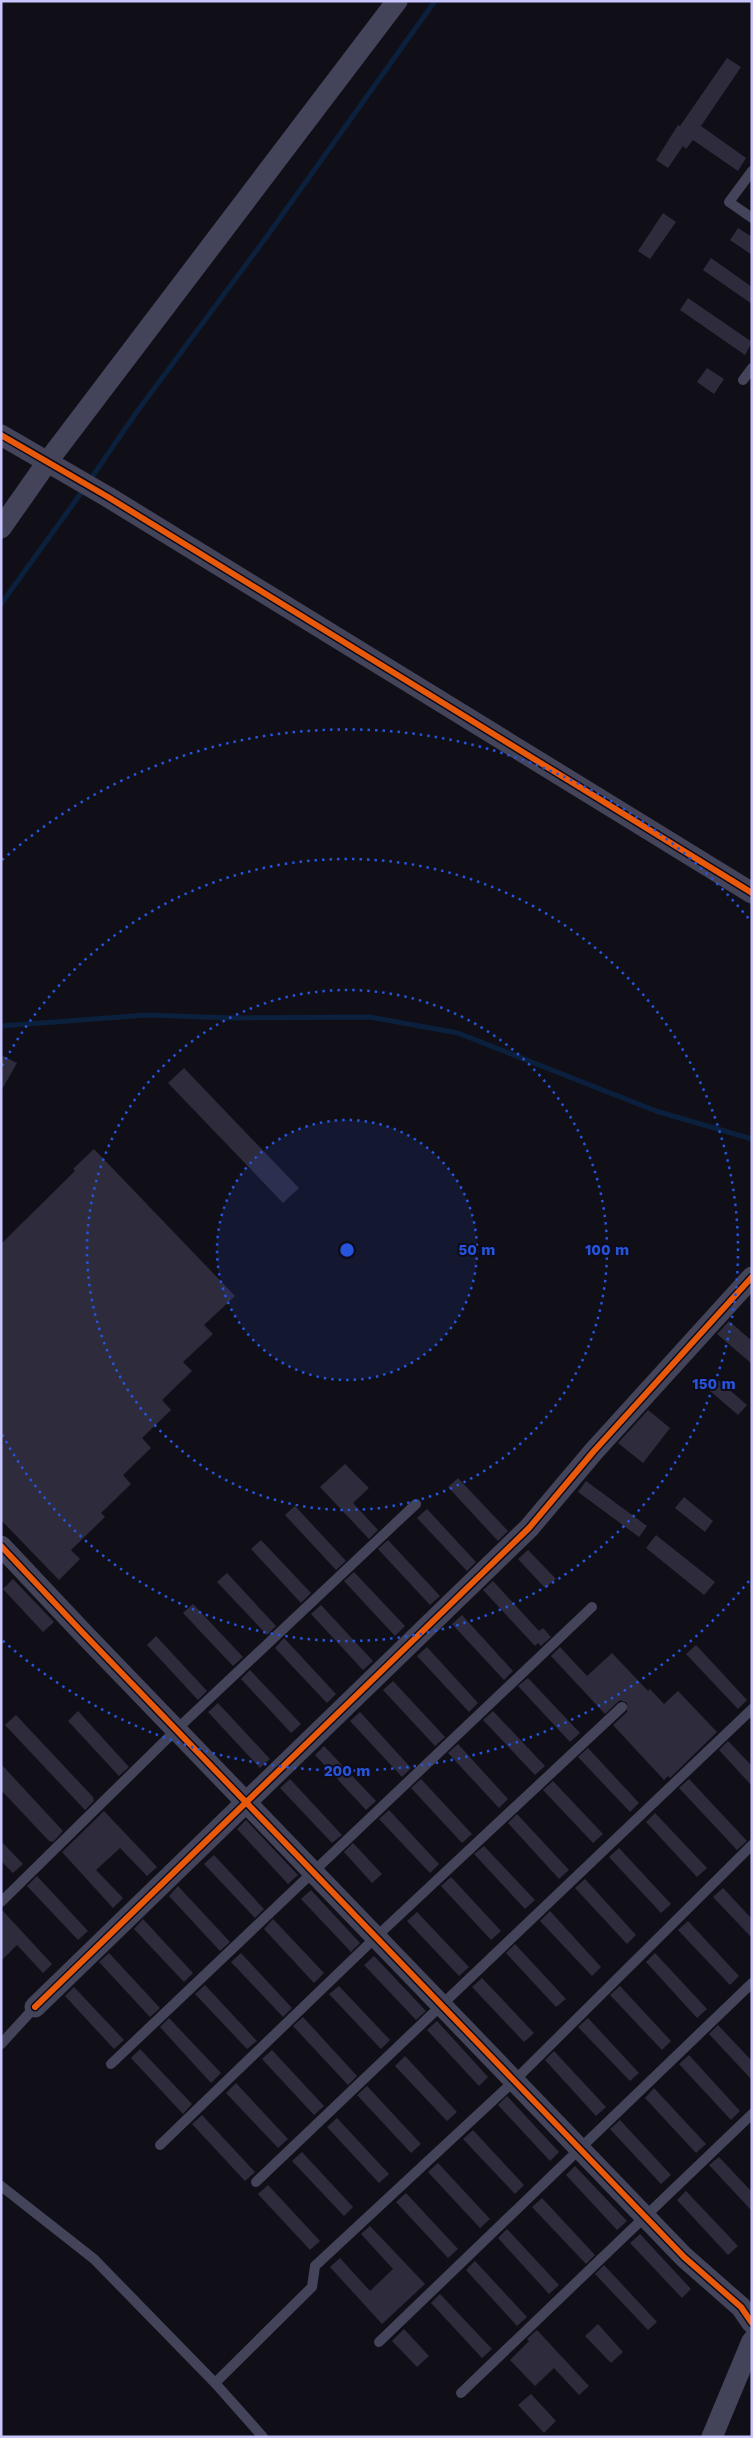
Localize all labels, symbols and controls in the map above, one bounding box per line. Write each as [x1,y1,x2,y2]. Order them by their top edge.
centre of rings [338,1241,356,1259]
text: 50 m [459,1241,495,1259]
text: 100 m [585,1241,629,1259]
text: 150 m [692,1375,736,1393]
text: 200 m [324,1762,370,1780]

